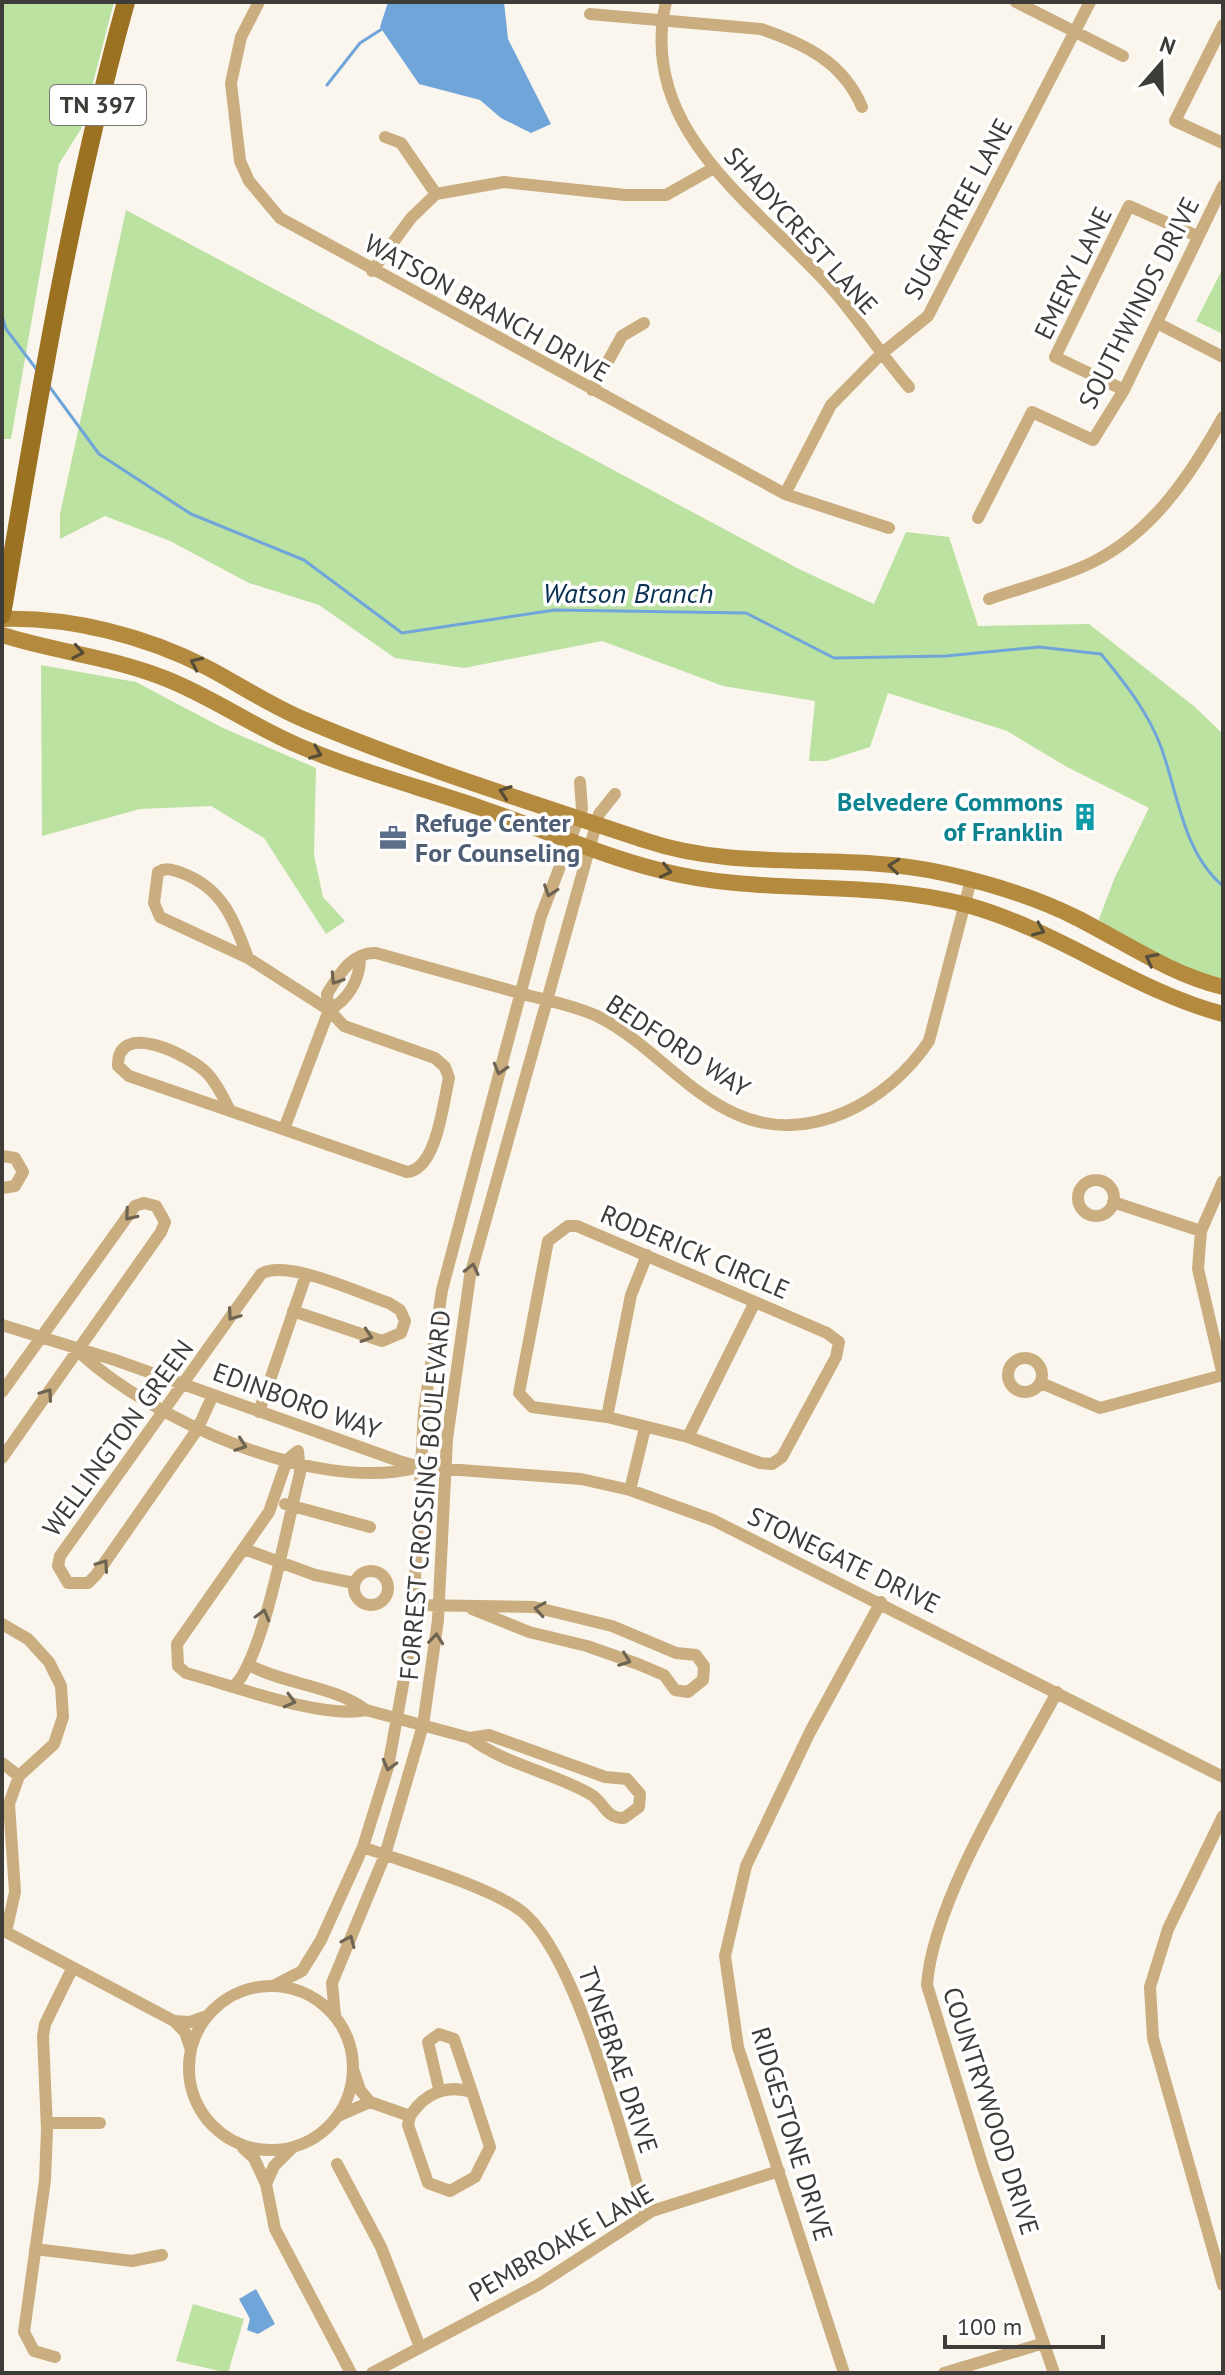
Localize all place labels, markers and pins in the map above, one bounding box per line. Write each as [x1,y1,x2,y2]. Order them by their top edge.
place label: Belvedere Commons of Franklin [837,785,1063,848]
building icon: Belvedere Commons of Franklin [1070,802,1100,832]
place label: Refuge Center For Counseling [415,806,580,869]
office icon: Refuge Center For Counseling [378,823,408,853]

